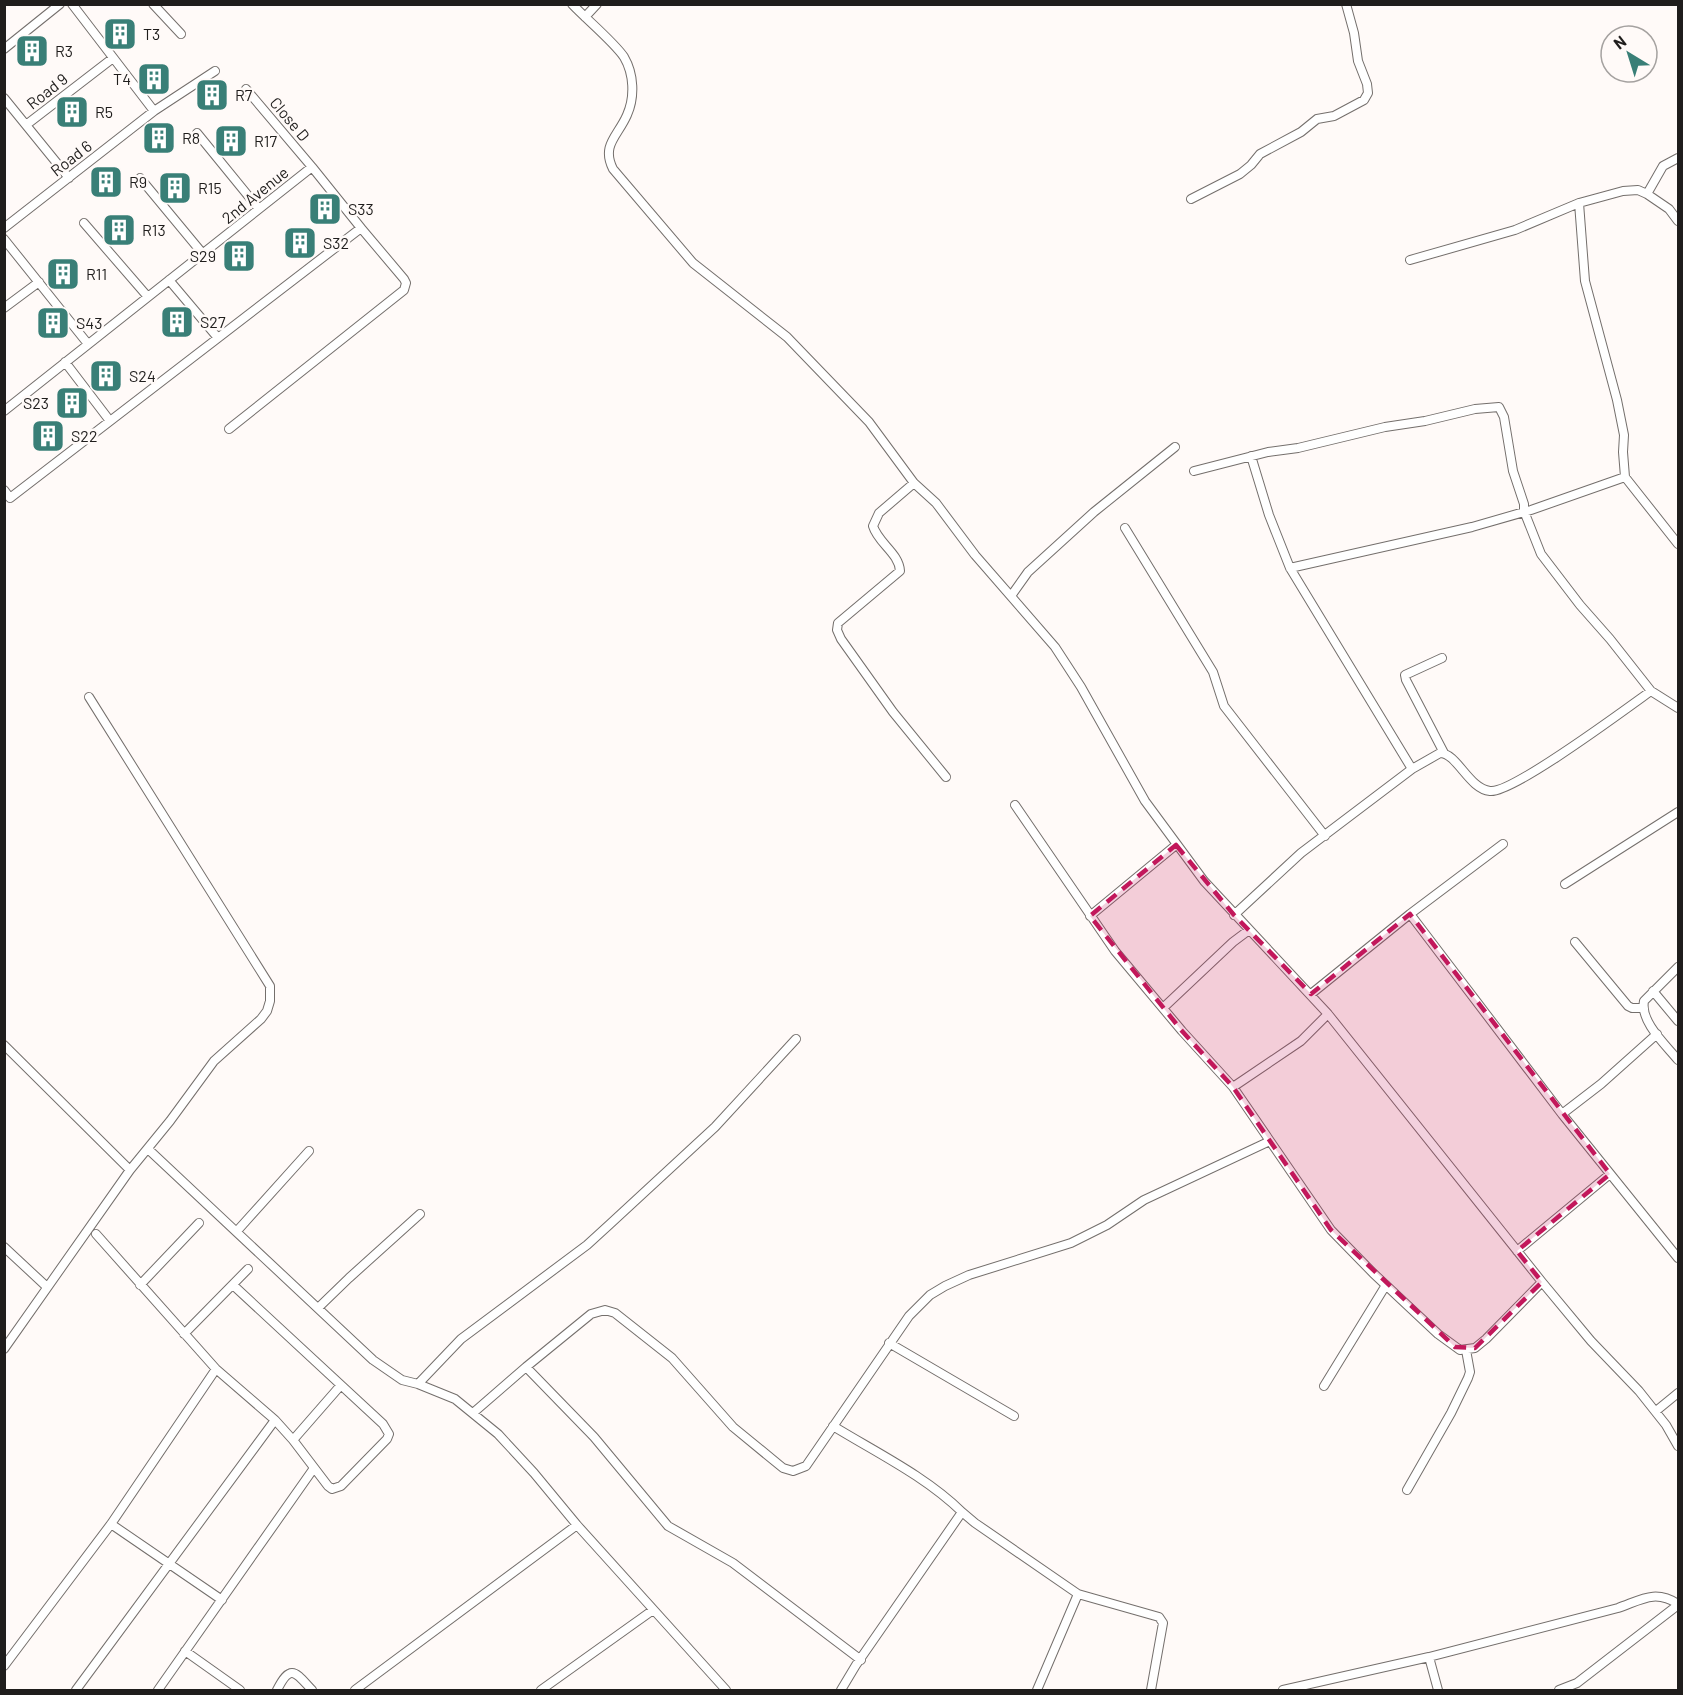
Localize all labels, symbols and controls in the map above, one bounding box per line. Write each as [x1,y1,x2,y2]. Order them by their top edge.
building icon: T3 [102,16,138,52]
place label: T3 [143,24,160,43]
north arrow [1599,24,1659,84]
text: N [1609,31,1629,53]
building icon: R3 [14,33,50,69]
place label: R3 [55,41,73,60]
building icon: T4 [136,61,172,97]
street label: Road 9 [22,69,71,113]
place label: T4 [113,69,131,88]
building icon: R7 [194,77,230,113]
place label: R7 [235,85,253,104]
street label: Close D [267,93,314,144]
building icon: R5 [54,94,90,130]
place label: R5 [95,102,113,121]
building icon: R8 [141,120,177,156]
building icon: R17 [213,123,249,159]
place label: R8 [182,128,200,147]
place label: R17 [254,131,277,150]
street label: Road 6 [46,136,95,180]
street label: 2nd Avenue [218,162,292,227]
building icon: R9 [88,164,124,200]
building icon: R15 [157,170,193,206]
place label: R9 [129,172,147,191]
place label: R15 [198,178,222,197]
building icon: S33 [307,191,343,227]
place label: S33 [348,199,374,218]
building icon: R13 [101,212,137,248]
place label: R13 [142,220,166,239]
building icon: S32 [282,225,318,261]
place label: S32 [323,233,349,252]
building icon: S29 [221,238,257,274]
place label: S29 [190,246,216,265]
building icon: R11 [45,256,81,292]
place label: R11 [86,264,107,283]
building icon: S27 [159,304,195,340]
building icon: S43 [35,305,71,341]
place label: S27 [200,312,226,331]
place label: S43 [76,313,102,332]
building icon: S24 [88,358,124,394]
place label: S24 [129,366,156,385]
building icon: S23 [54,385,90,421]
place label: S23 [23,393,49,412]
building icon: S22 [30,418,66,454]
place label: S22 [71,426,98,445]

